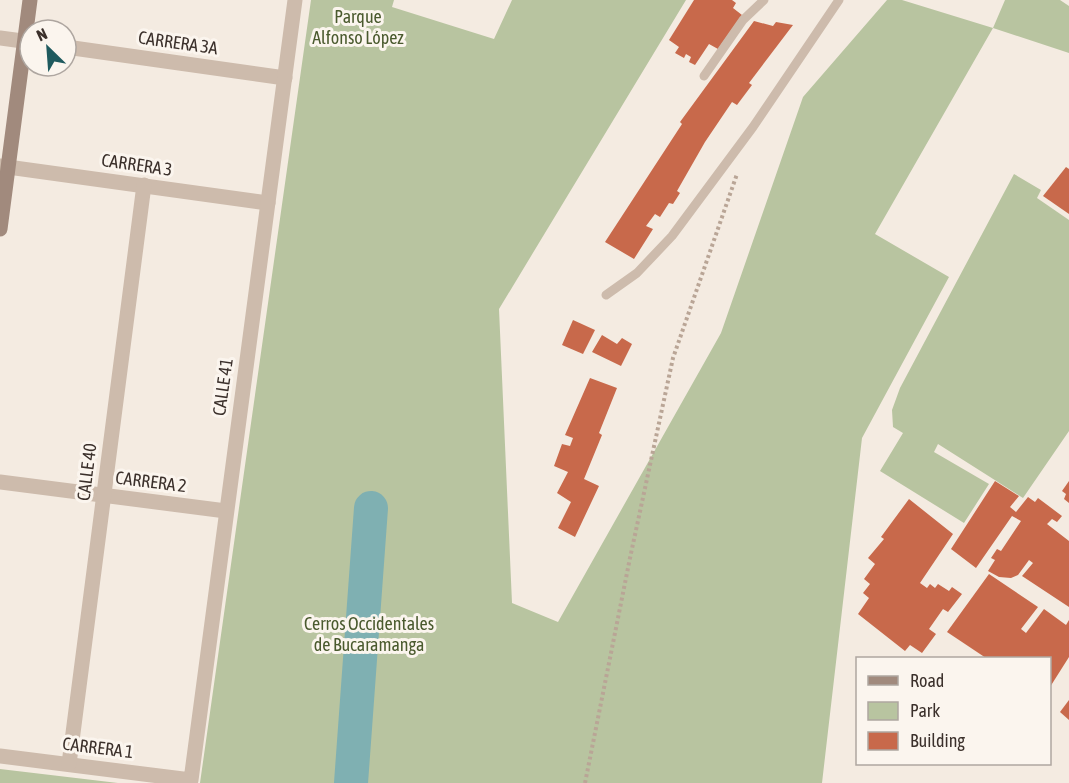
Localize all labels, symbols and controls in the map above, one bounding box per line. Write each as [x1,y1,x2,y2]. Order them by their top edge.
park label: Parque Alfonso López [312,6,404,48]
north arrow [18,18,78,78]
text: N [34,24,50,45]
street label: CARRERA 3A [137,27,219,59]
street label: CARRERA 3 [100,149,174,180]
street label: CALLE 41 [208,357,237,417]
street label: CALLE 40 [73,442,100,502]
street label: CARRERA 2 [114,467,188,496]
park label: Cerros Occidentales de Bucaramanga [304,613,434,655]
legend [856,657,1051,765]
text: Road [910,670,944,691]
text: Park [910,700,940,721]
text: Building [910,730,965,751]
street label: CARRERA 1 [61,733,135,762]

